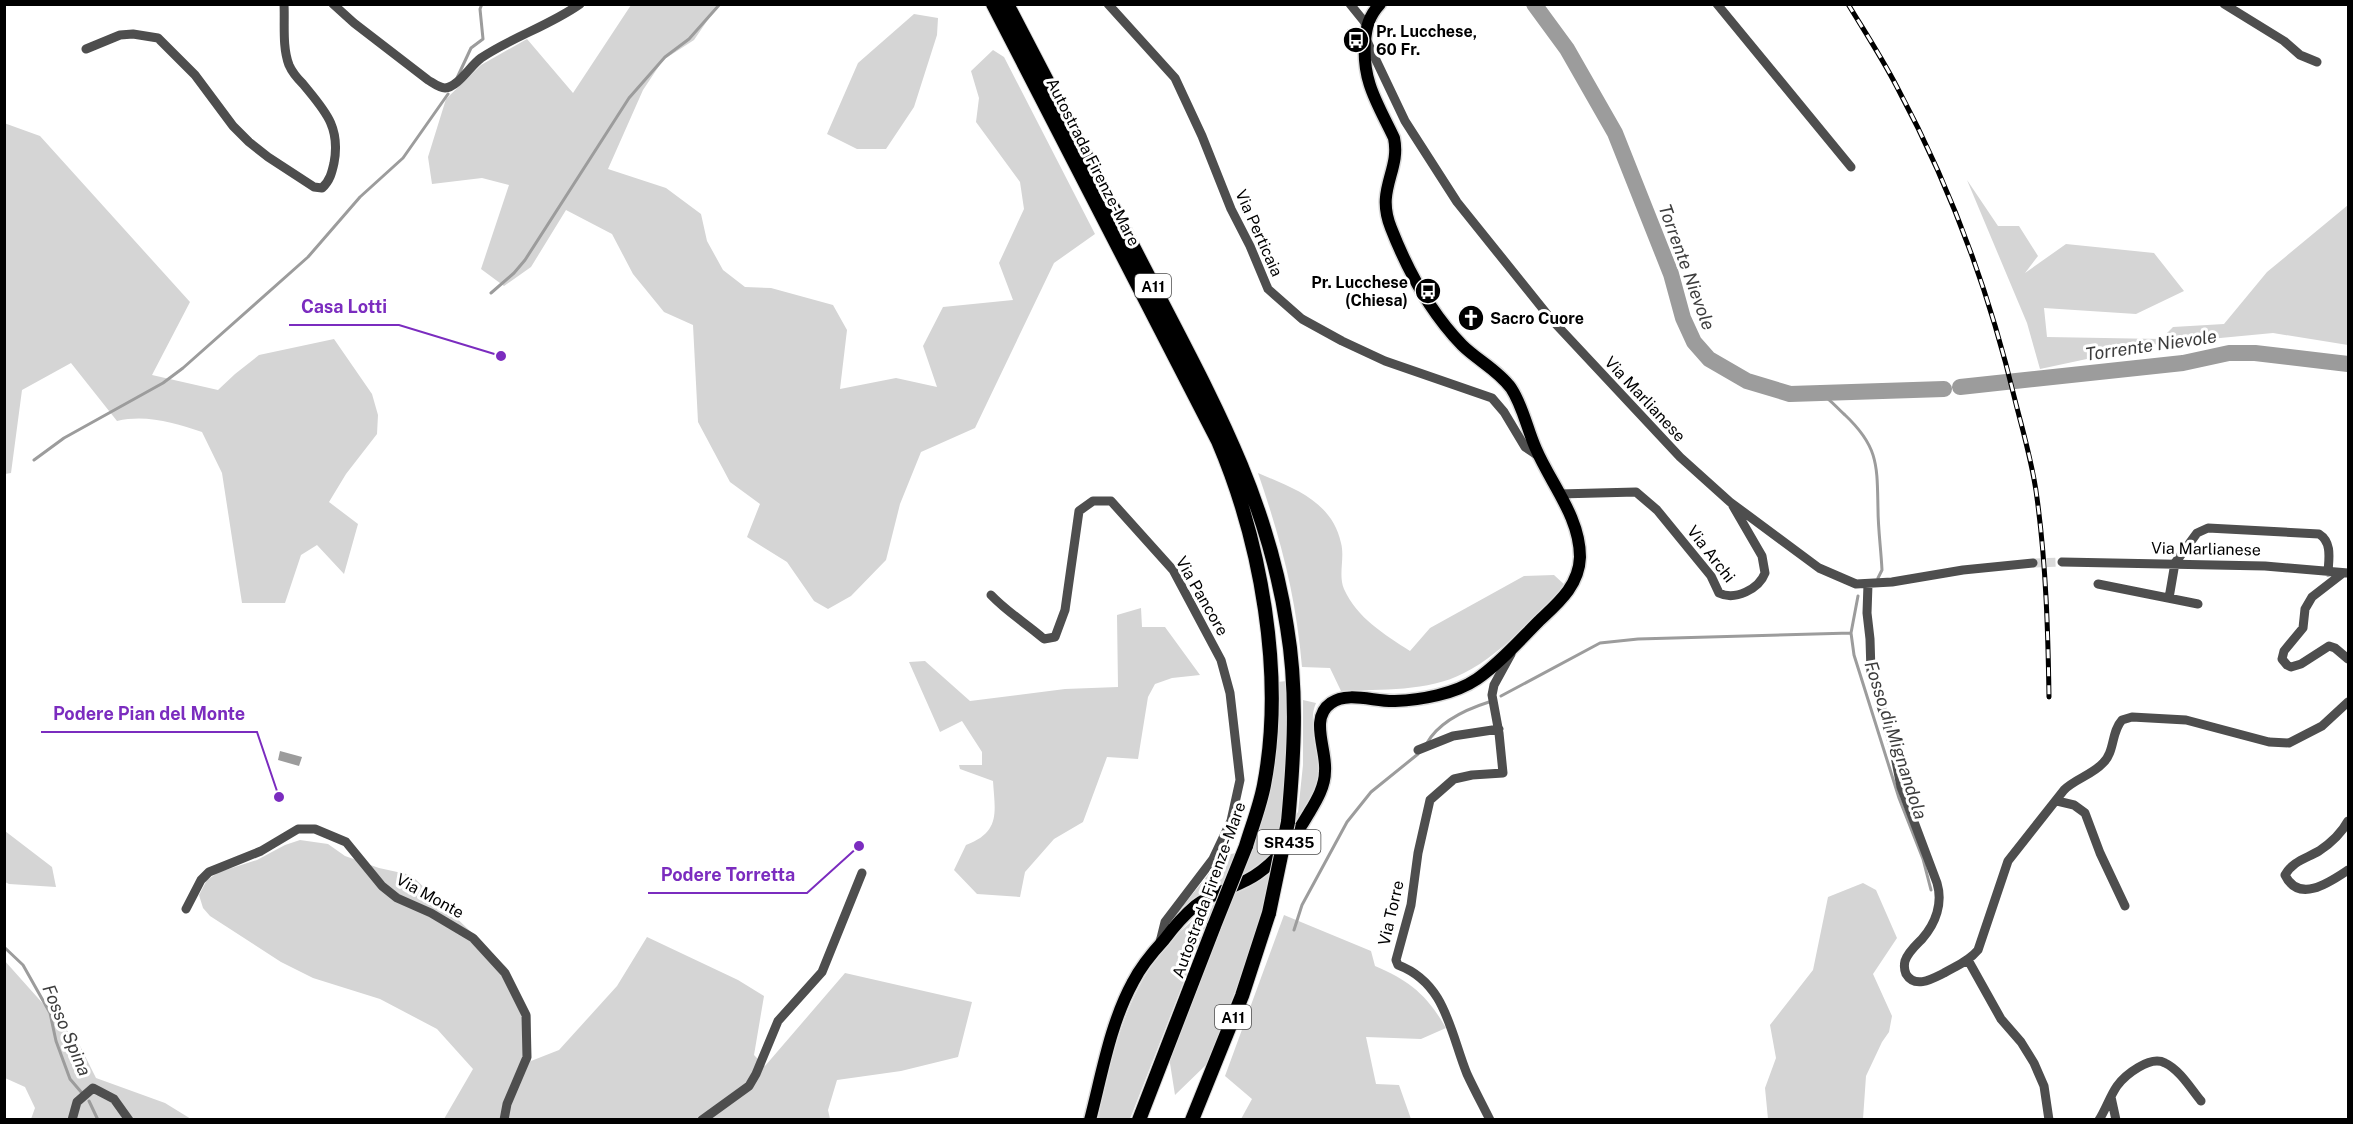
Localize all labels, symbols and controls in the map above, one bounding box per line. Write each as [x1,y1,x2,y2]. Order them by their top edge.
place label: Pr. Lucchese, 60 Fr. [1376,22,1477,59]
bus stop icon: Pr. Lucchese, 60 Fr. [1341,25,1371,55]
street label: Autostrada Firenze-Mare [1042,75,1144,249]
street label: Via Perticaia [1231,187,1287,279]
water label: Torrente Nievole [1654,201,1720,333]
place label: Pr. Lucchese (Chiesa) [1311,273,1408,310]
road number: A11 [1135,274,1171,298]
bus stop icon: Pr. Lucchese (Chiesa) [1413,276,1443,306]
callout: Casa Lotti [289,289,399,325]
text: Casa Lotti [301,296,387,317]
church icon: Sacro Cuore [1456,303,1486,333]
place label: Sacro Cuore [1490,309,1584,328]
water label: Torrente Nievole [2084,325,2218,365]
street label: Via Marlianese [1601,352,1689,446]
street label: Via Archi [1683,522,1739,586]
street label: Via Marlianese [2151,539,2261,559]
street label: Via Pancore [1172,553,1232,639]
water label: Fosso di Mignandola [1860,658,1932,822]
callout: Podere Pian del Monte [41,696,257,732]
text: Podere Pian del Monte [53,703,245,724]
street label: Autostrada Firenze-Mare [1168,799,1250,981]
road number: SR435 [1258,830,1320,854]
callout: Podere Torretta [648,857,807,893]
text: Podere Torretta [661,864,795,885]
street label: Via Monte [393,870,467,922]
street label: Via Torre [1374,879,1408,947]
water label: Fosso Spina [38,981,96,1079]
road number: A11 [1215,1005,1251,1029]

